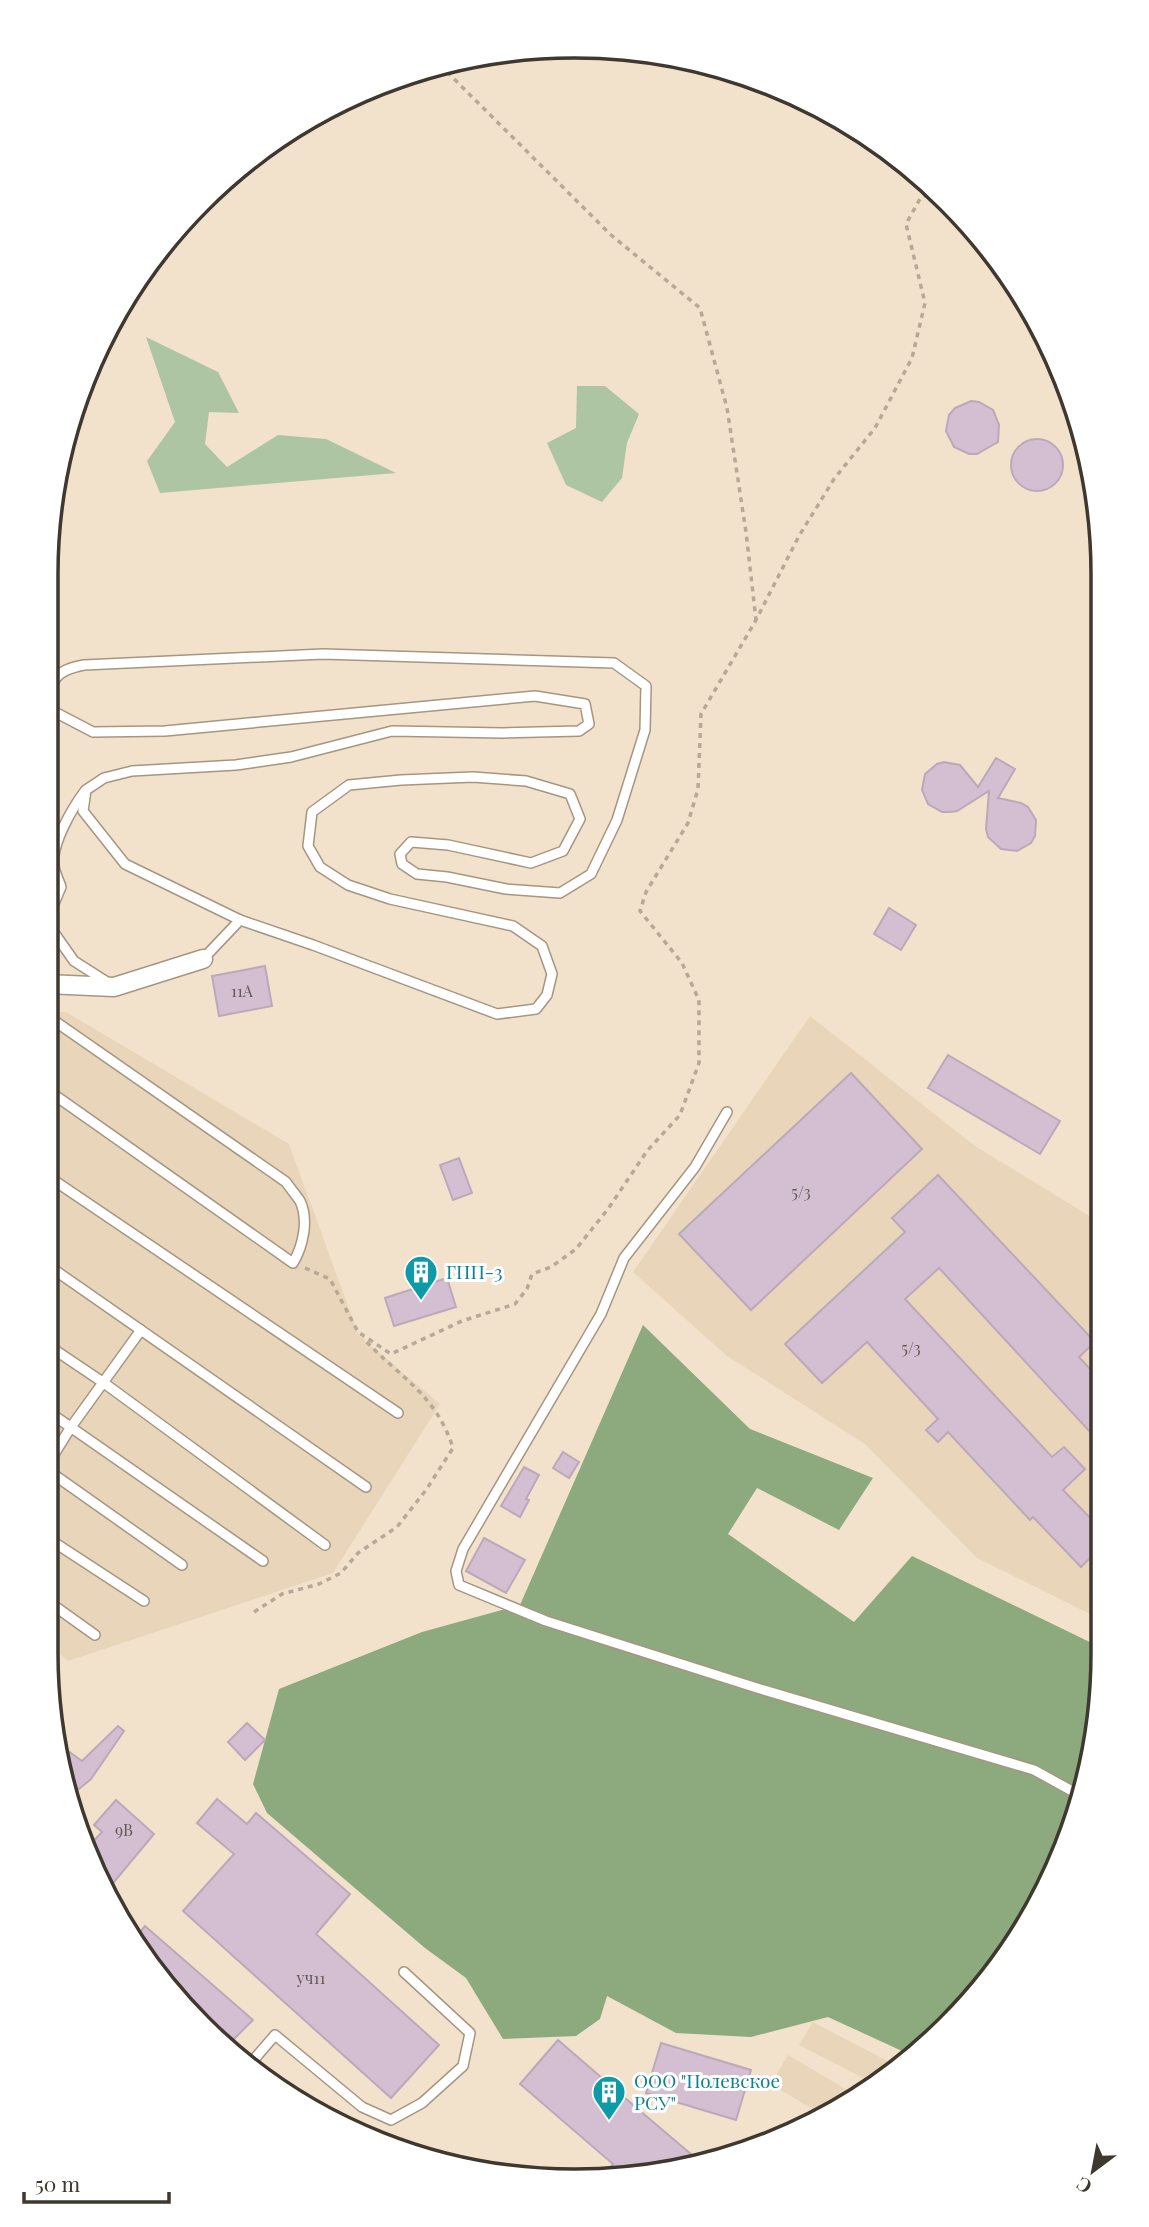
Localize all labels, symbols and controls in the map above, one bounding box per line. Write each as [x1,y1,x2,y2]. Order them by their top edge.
house number: 11А [231,980,254,1001]
house number: 5/3 [791,1181,811,1202]
building icon: ГПП-3 [402,1253,440,1302]
place label: ГПП-3 [446,1258,503,1284]
house number: 5/3 [901,1337,921,1358]
house number: 9В [115,1819,133,1840]
house number: уч11 [296,1967,326,1988]
place label: ООО "Полевское РСУ" [634,2067,780,2115]
building icon: ООО "Полевское РСУ" [590,2073,628,2122]
north arrow [1058,2136,1128,2206]
scale bar [24,2160,170,2204]
text: 50 m [35,2169,81,2197]
text: С [1071,2172,1096,2201]

